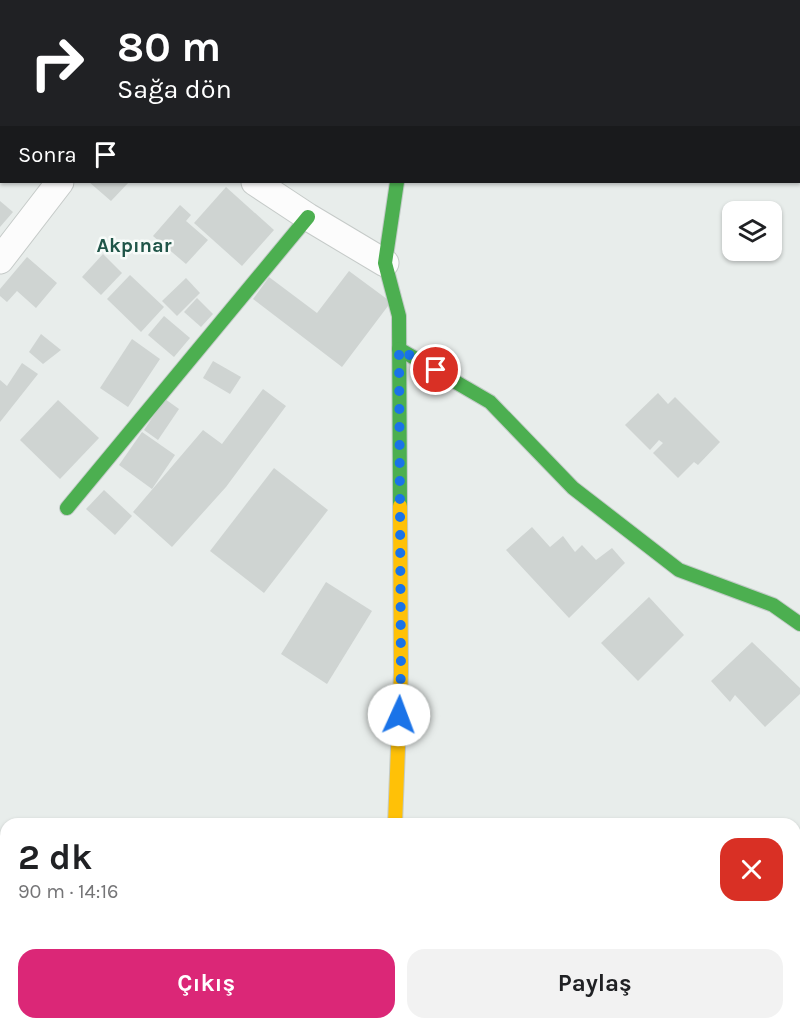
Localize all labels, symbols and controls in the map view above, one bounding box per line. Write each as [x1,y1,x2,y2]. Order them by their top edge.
text: 80 m [117,22,221,72]
icon: right [18,24,96,102]
text: Sağa dön [117,73,232,105]
icon: arrive [89,138,122,171]
text: Sonra [18,142,77,168]
map controls [722,201,782,261]
button: layers [722,201,782,261]
district label: Akpınar [96,234,172,257]
pin [410,344,461,395]
icon: arrive [419,353,452,386]
position arrow [367,683,431,747]
text: 2 dk [18,836,92,878]
button: close [720,838,783,901]
text: 90 m · 14:16 [18,880,118,903]
button: Çıkış [18,949,395,1018]
button: Paylaş [407,949,783,1018]

